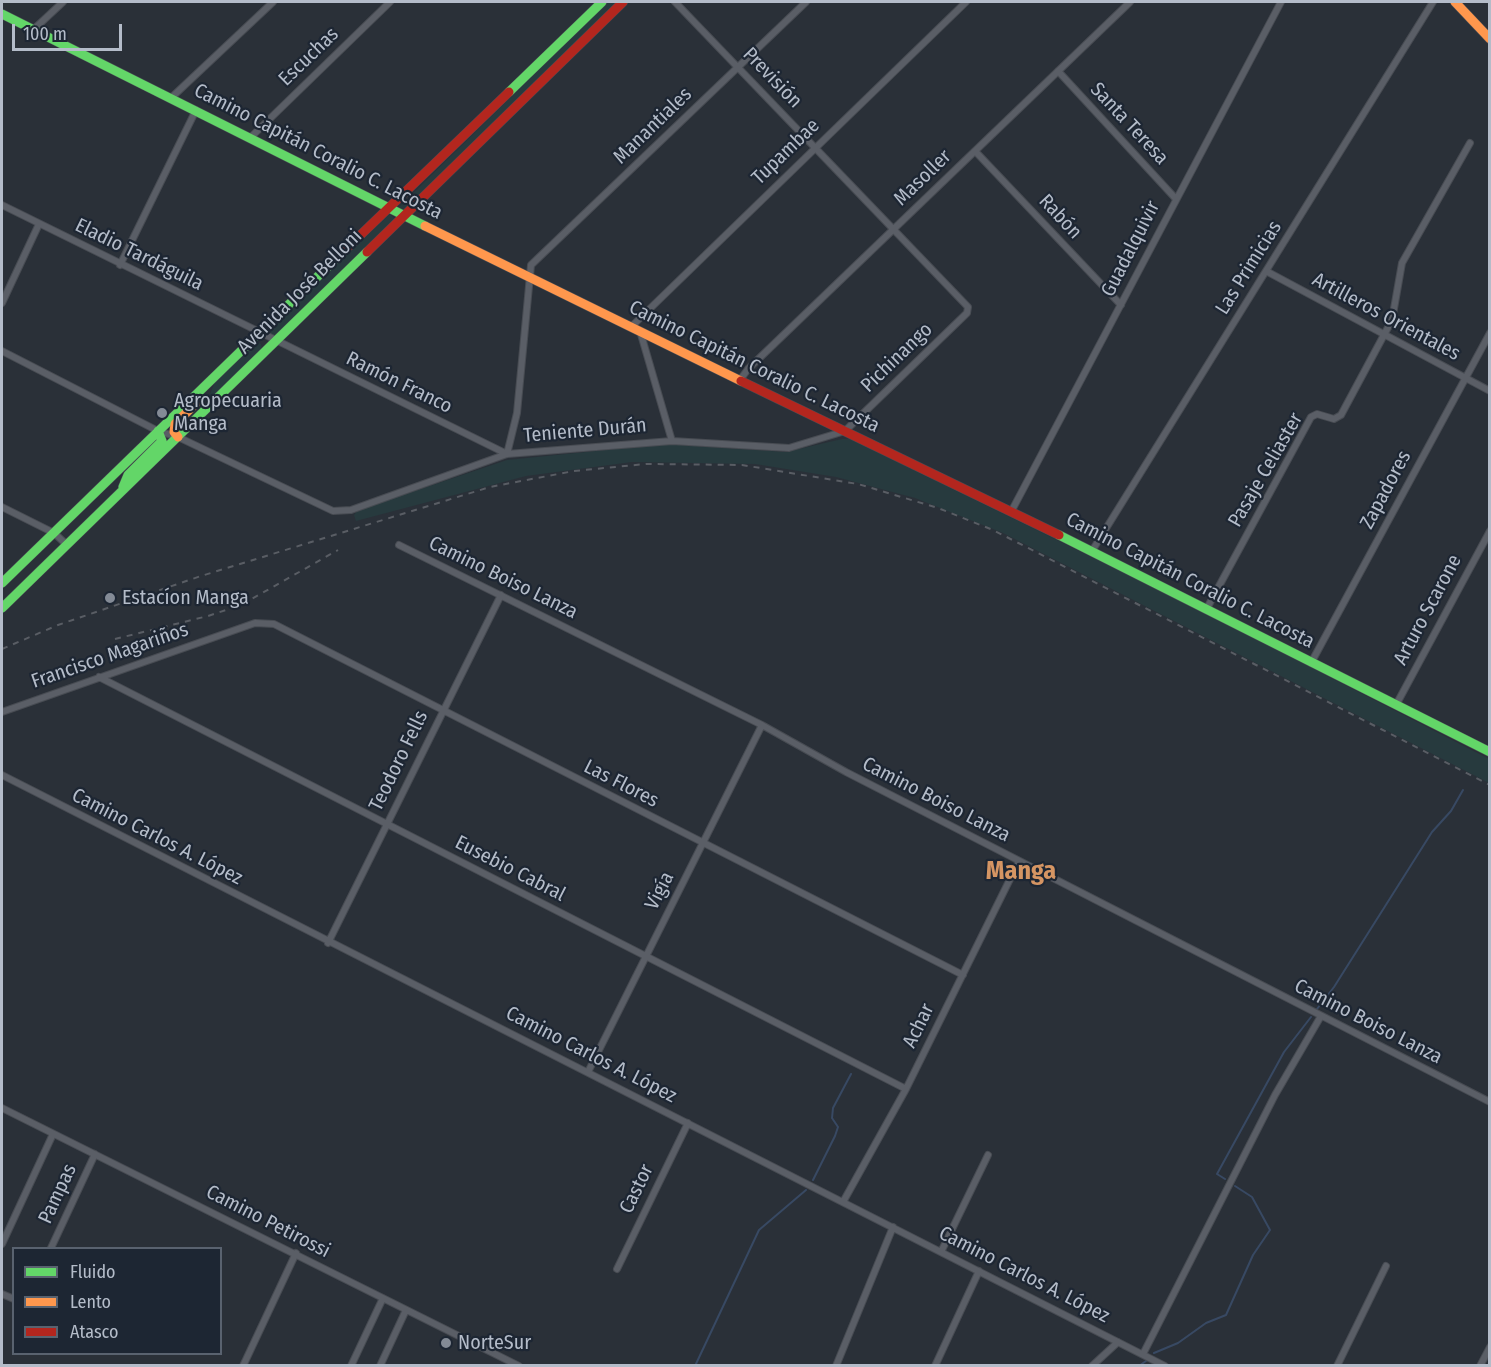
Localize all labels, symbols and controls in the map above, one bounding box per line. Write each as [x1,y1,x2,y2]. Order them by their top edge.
scale bar [15,12,124,50]
text: 100 m [23,23,67,45]
street label: Escuchas [274,23,344,91]
street label: Previsión [737,43,807,113]
street label: Santa Teresa [1085,78,1173,170]
street label: Camino Capitán Coralio C. Lacosta [190,79,446,225]
street label: Manantiales [609,83,697,169]
street label: Tupambae [747,114,825,190]
street label: Masoller [889,145,957,211]
street label: Rabón [1033,190,1087,244]
street label: Guadalquivir [1097,197,1165,301]
street label: Eladio Tardáguila [71,214,207,296]
street label: Las Primicias [1211,217,1287,319]
street label: Avenida José Belloni [233,225,367,359]
street label: Artilleros Orientales [1308,268,1464,366]
street label: Camino Capitán Coralio C. Lacosta [625,296,883,438]
street label: Pichinango [856,318,938,398]
street label: Ramón Franco [342,347,456,419]
place label: Agropecuaria Manga [174,389,282,436]
marker: Agropecuaria Manga [155,406,169,420]
street label: Pasaje Celiaster [1224,409,1308,531]
street label: Teniente Durán [522,414,648,448]
street label: Zapadores [1355,447,1417,533]
street label: Camino Capitán Coralio C. Lacosta [1062,508,1318,654]
street label: Camino Boiso Lanza [425,532,581,624]
street label: Arturo Scarone [1389,551,1467,669]
place label: Estacíon Manga [122,586,249,610]
marker: Estacíon Manga [103,591,117,605]
street label: Francisco Magariños [28,618,192,694]
street label: Teodoro Fells [364,707,434,815]
street label: Camino Boiso Lanza [858,752,1014,848]
street label: Las Flores [580,755,662,813]
street label: Camino Carlos A. López [68,784,246,890]
street label: Eusebio Cabral [451,831,569,907]
district label: Manga [986,856,1056,888]
street label: Vigía [640,868,680,914]
street label: Camino Boiso Lanza [1290,974,1446,1070]
street label: Achar [898,1000,940,1052]
street label: Camino Carlos A. López [502,1002,680,1108]
street label: Pampas [34,1160,82,1228]
street label: Castor [615,1160,659,1218]
street label: Camino Petirossi [202,1180,334,1264]
street label: Camino Carlos A. López [935,1222,1113,1328]
legend [12,1247,222,1355]
text: Fluido [70,1261,116,1283]
text: Lento [70,1291,111,1313]
text: Atasco [70,1321,118,1343]
place label: NorteSur [458,1331,531,1355]
marker: NorteSur [439,1336,453,1350]

